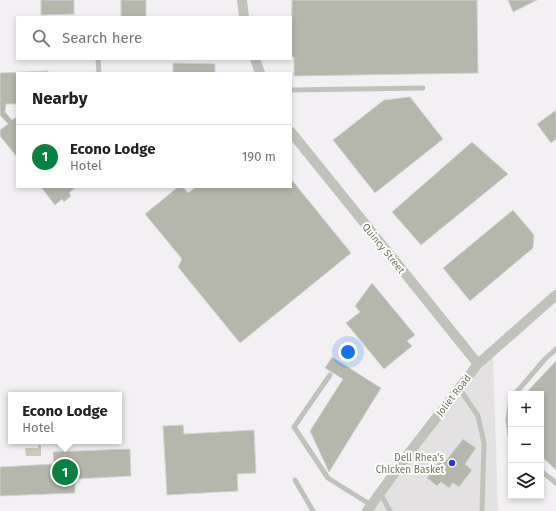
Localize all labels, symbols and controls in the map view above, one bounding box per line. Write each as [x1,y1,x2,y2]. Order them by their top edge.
search box [16,16,292,60]
icon: search [30,27,52,49]
text: Search here [62,29,142,47]
text: Nearby [32,88,87,109]
text: Econo Lodge [70,140,156,158]
text: 1 [42,149,48,164]
text: 190 m [242,149,276,164]
text: Hotel [70,158,102,173]
street label: Quincy Street [359,221,407,276]
your location [338,342,358,362]
street label: Joliet Road [434,372,474,419]
map controls [508,391,544,499]
button: + [508,391,544,427]
popup [8,392,122,444]
text: Econo Lodge [22,402,108,420]
text: Hotel [22,420,54,435]
button: − [508,427,544,463]
place label: Dell Rhea's Chicken Basket [376,452,444,476]
pin: 1 [52,457,78,487]
marker: Dell Rhea's Chicken Basket [447,458,457,468]
button: layers [508,463,544,499]

